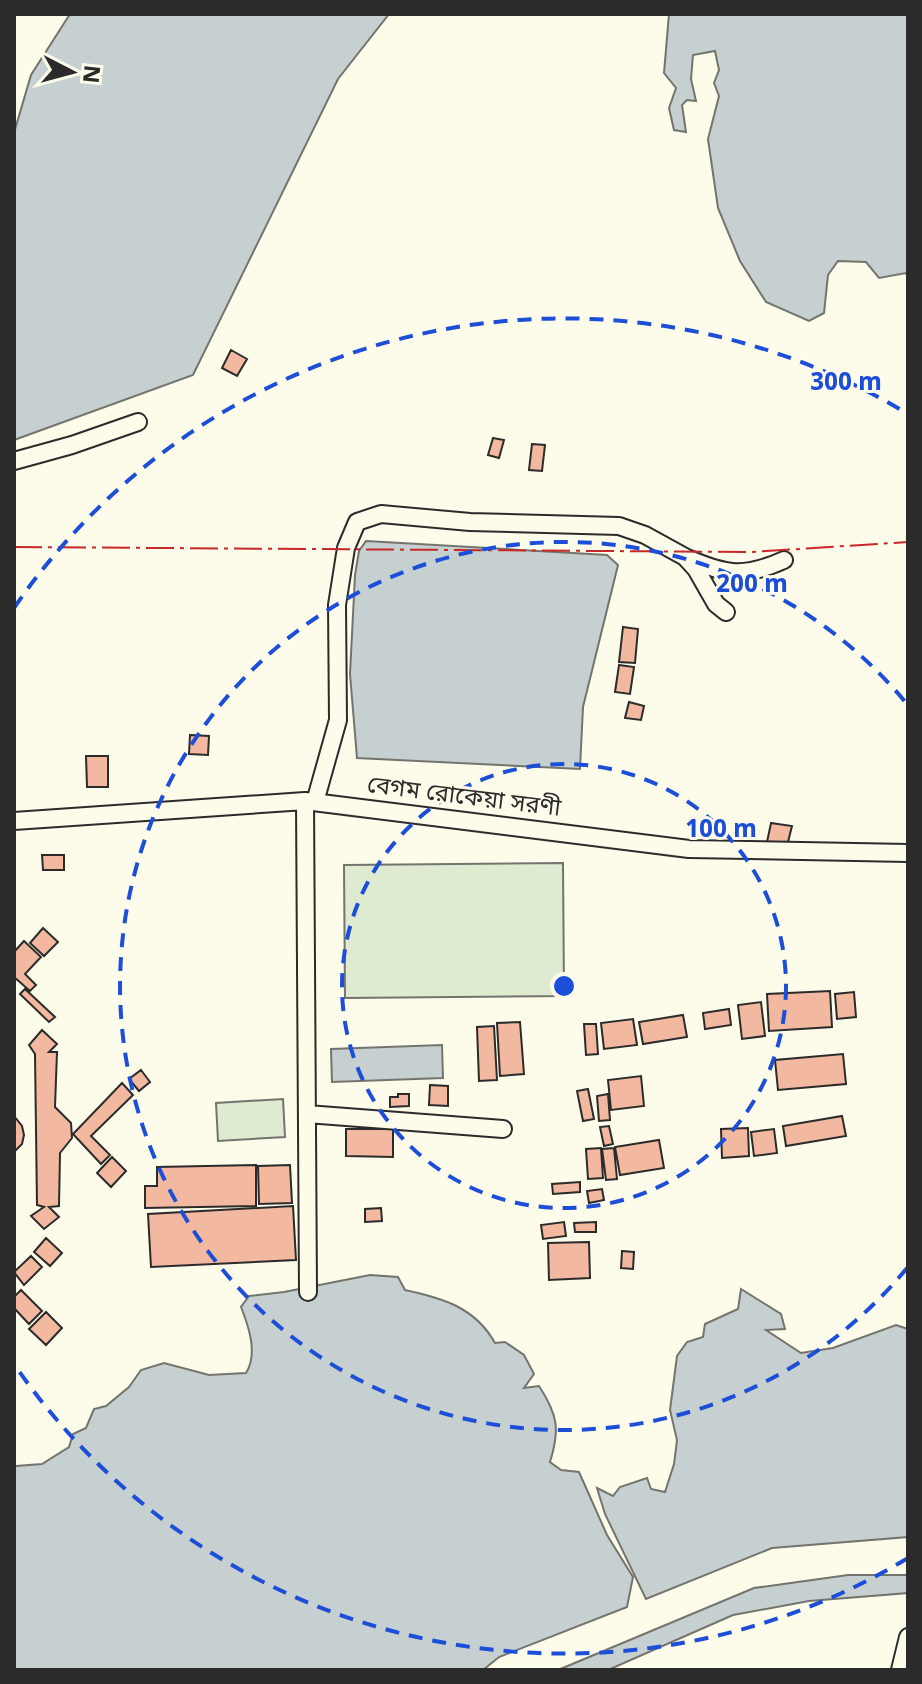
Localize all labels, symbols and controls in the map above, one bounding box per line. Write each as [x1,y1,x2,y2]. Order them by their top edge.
north arrow [32,32,112,112]
text: N [74,63,105,84]
text: 300 m [810,368,882,400]
text: 200 m [716,570,788,602]
street label: বেগম রোকেয়া সরণী [365,770,563,826]
text: 100 m [685,815,757,847]
centre of rings [550,972,578,1000]

